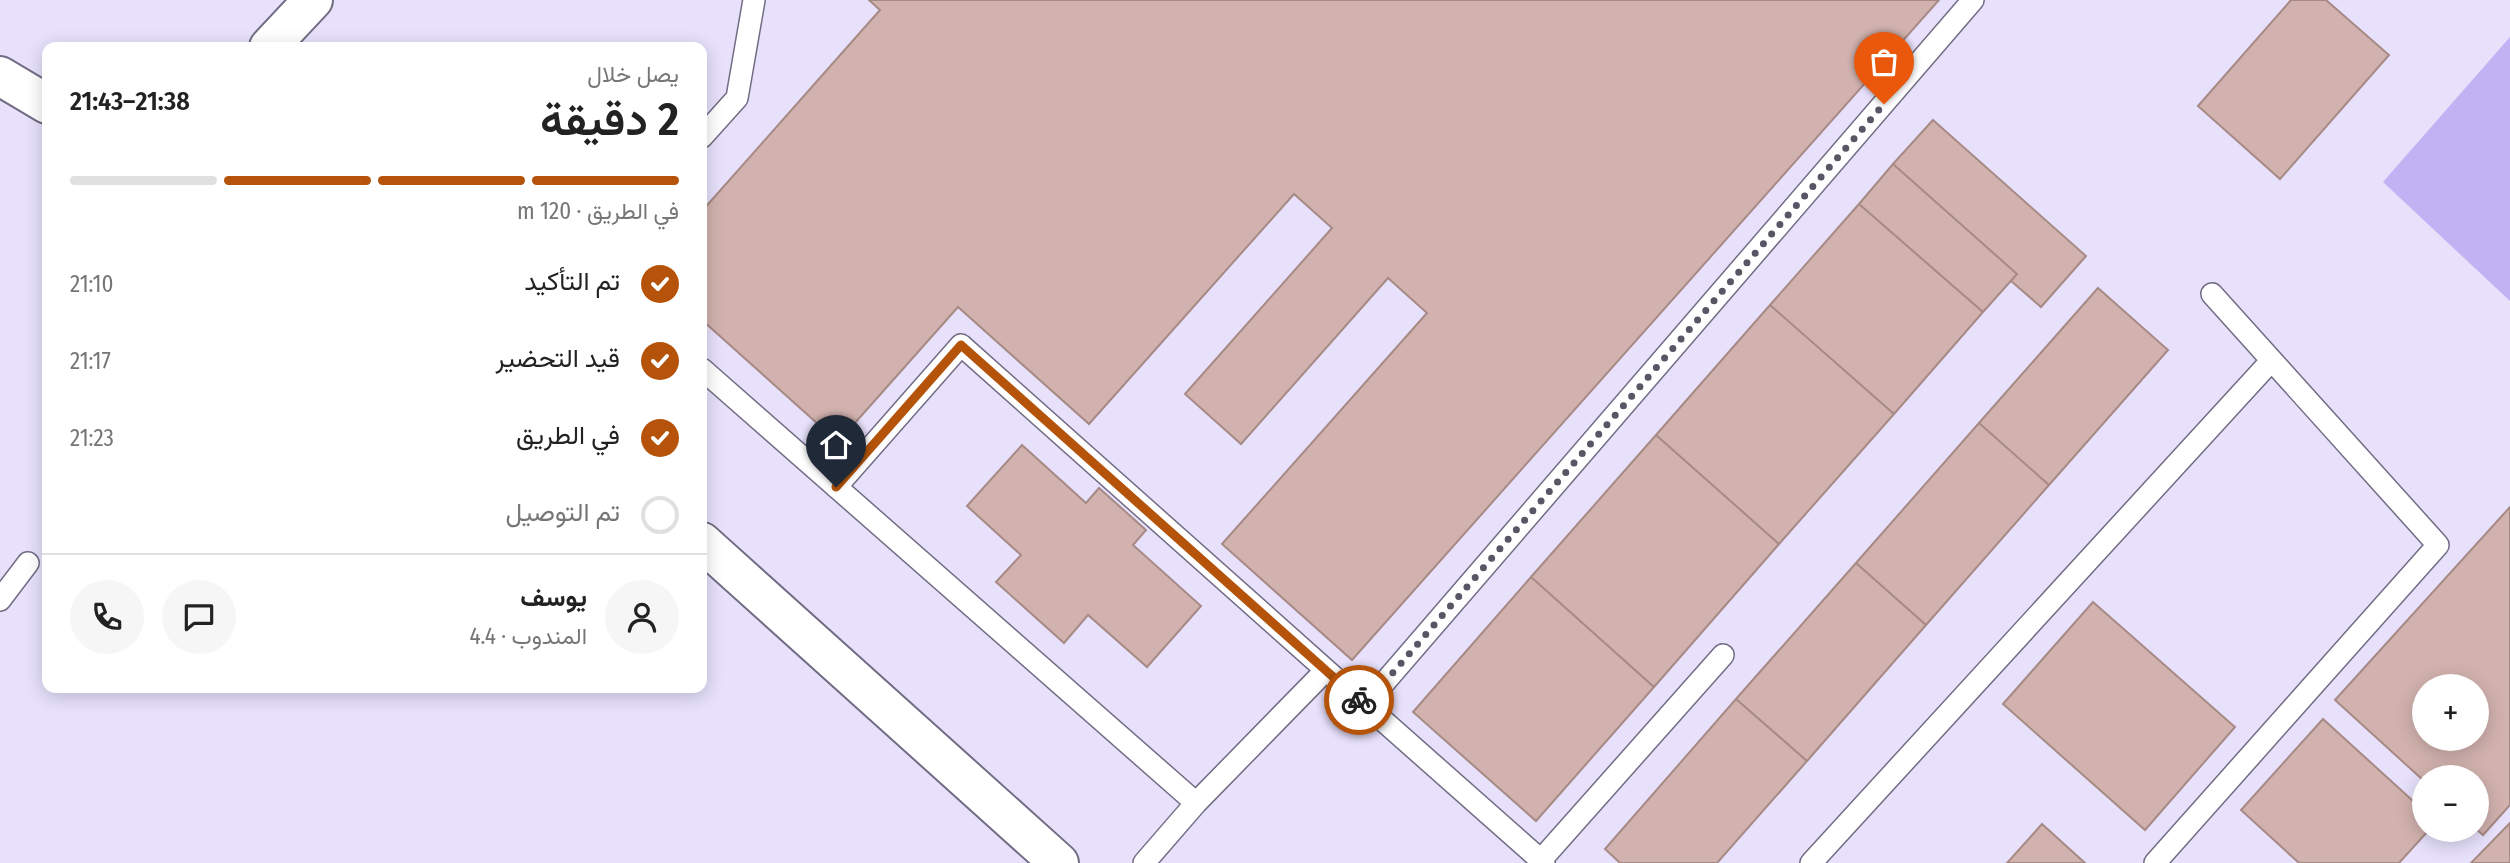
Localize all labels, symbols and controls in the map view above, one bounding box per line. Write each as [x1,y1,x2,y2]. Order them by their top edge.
pin [1854,32,1914,104]
icon: bag [1865,43,1903,81]
text: يصل خلال [587,60,679,88]
text: 21:38–21:43 [70,86,190,117]
text: 2 دقيقة [540,92,679,147]
text: في الطريق · 120 m [517,197,679,225]
icon: check [641,265,679,303]
text: تم التأكيد [524,266,620,297]
text: 21:10 [70,270,114,298]
icon: check [641,342,679,380]
text: قيد التحضير [495,343,620,374]
text: 21:17 [70,347,111,375]
pin [806,415,866,487]
icon: check [641,419,679,457]
text: في الطريق [516,420,620,451]
text: 21:23 [70,424,114,452]
icon: home [817,426,855,464]
text: تم التوصيل [506,497,620,528]
button: phone [70,580,144,654]
button: chat [162,580,236,654]
button: person [605,580,679,654]
text: يوسف [520,582,587,613]
text: المندوب · 4.4 [469,622,587,650]
courier [1324,665,1394,735]
map controls [2412,674,2489,842]
button: + [2412,674,2489,751]
icon: bike [1340,681,1378,719]
button: − [2412,765,2489,842]

